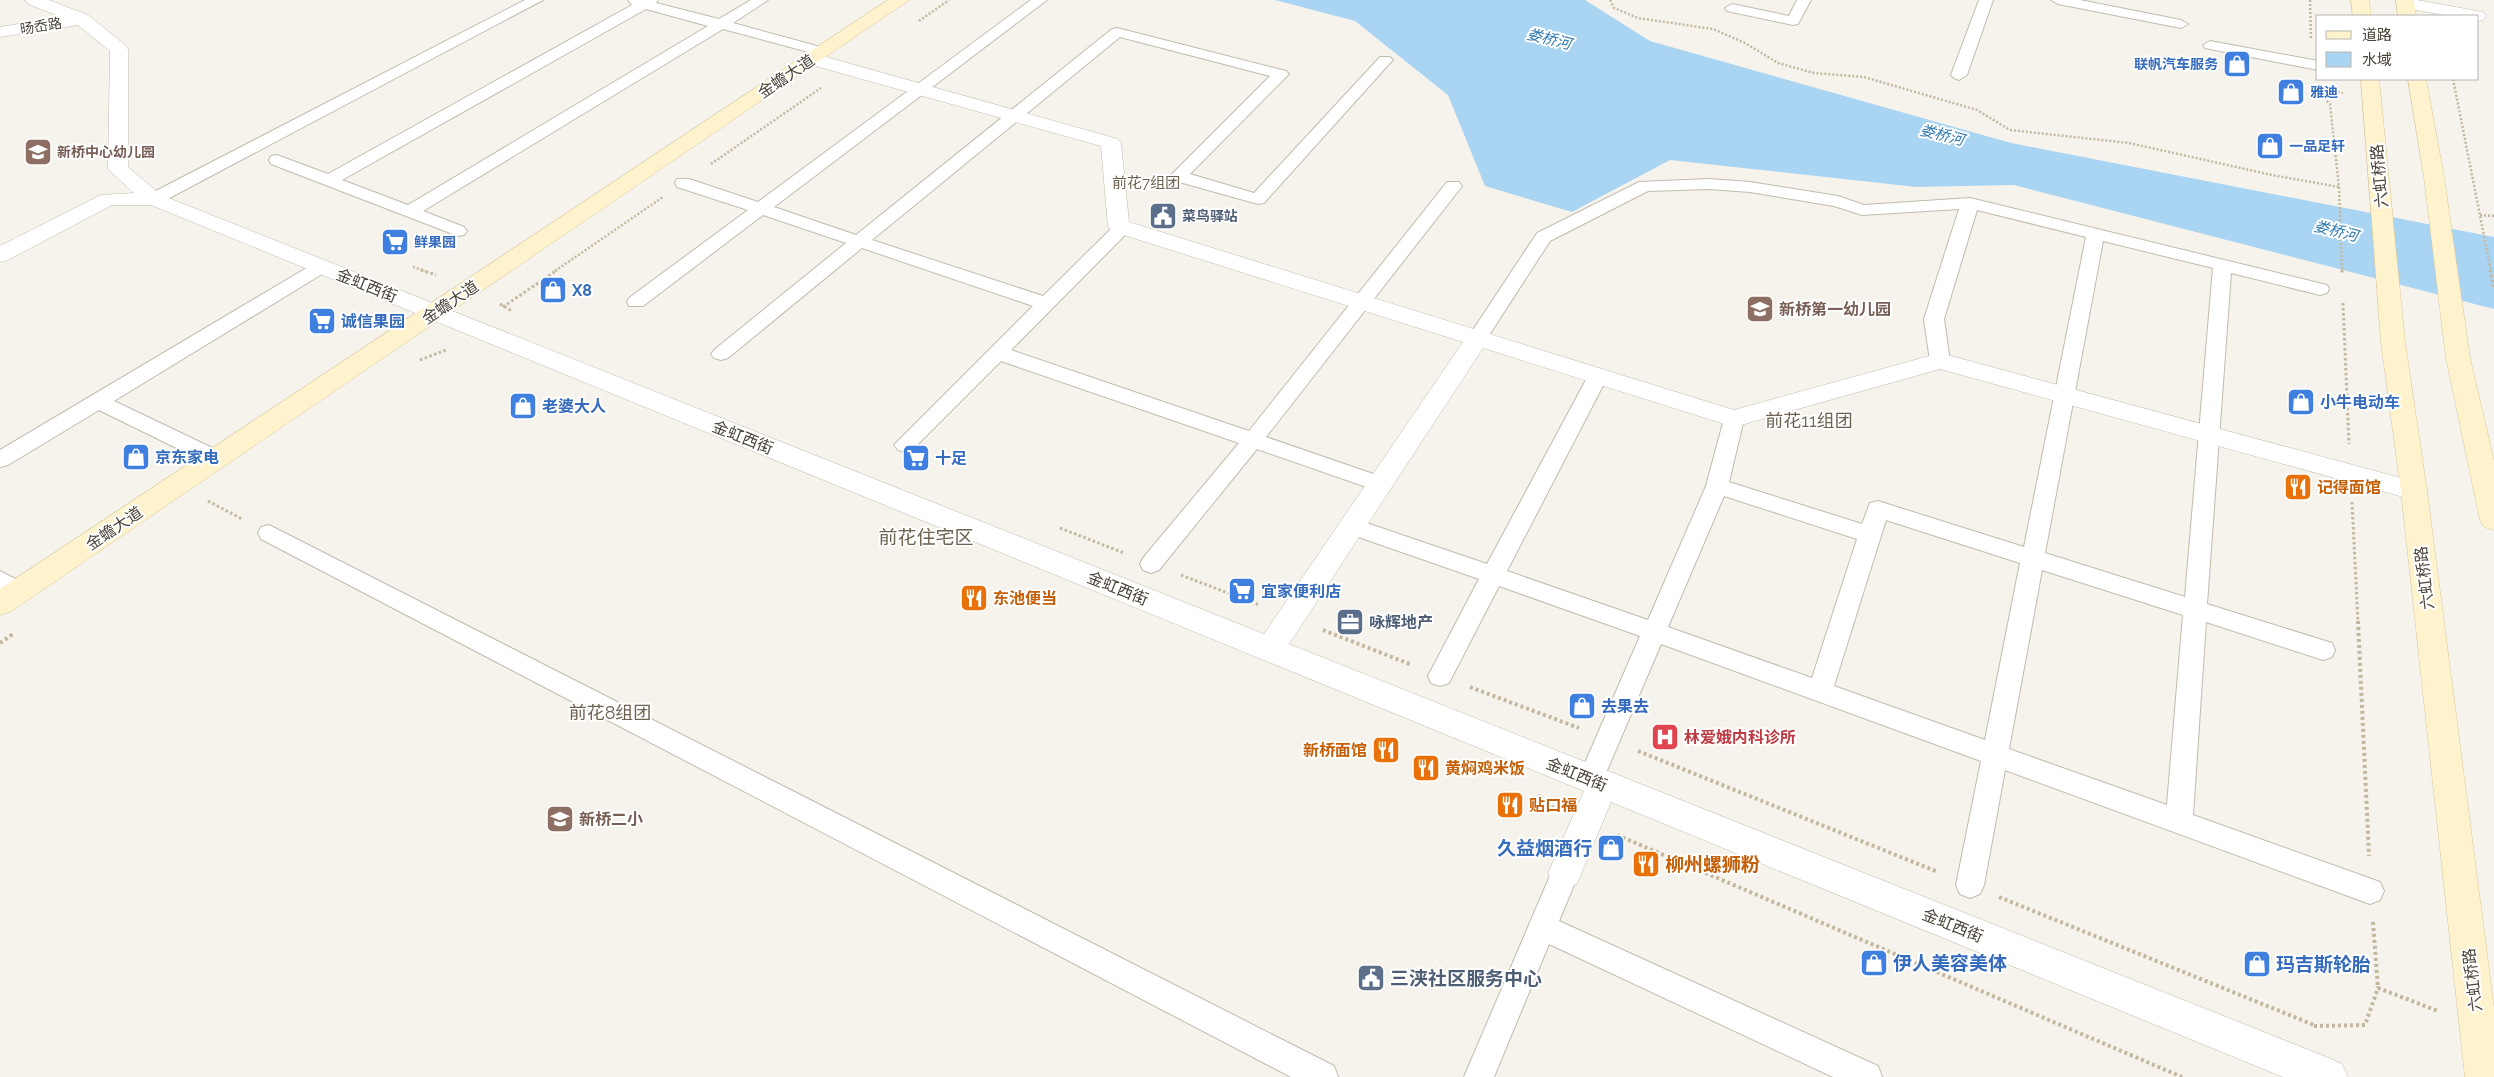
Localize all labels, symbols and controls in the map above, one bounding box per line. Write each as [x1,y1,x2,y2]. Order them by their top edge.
street label: 旸岙路 [19,15,63,37]
legend [2316,15,2479,80]
water label: 娄桥河 [1525,25,1576,54]
text: 道路 [2362,26,2392,44]
shop icon: 联帆汽车服务 [2222,49,2252,79]
street label: 金蟾大道 [754,51,818,102]
text: 水域 [2362,51,2392,69]
place label: 联帆汽车服务 [2134,56,2218,72]
shop icon: 雅迪 [2276,77,2306,107]
place label: 雅迪 [2310,84,2338,100]
water label: 娄桥河 [1918,121,1969,150]
shop icon: 一品足轩 [2255,131,2285,161]
school or university icon: 新桥中心幼儿园 [23,137,53,167]
place label: 一品足轩 [2289,138,2345,154]
street label: 六虹桥路 [2367,143,2392,209]
place label: 新桥中心幼儿园 [57,144,155,160]
district label: 前花7组团 [1112,174,1180,192]
public building icon: 菜鸟驿站 [1148,201,1178,231]
place label: 菜鸟驿站 [1182,208,1238,224]
water label: 娄桥河 [2312,217,2363,246]
supermarket icon: 鲜果园 [380,227,410,257]
place label: 鲜果园 [414,234,456,250]
street label: 金虹西街 [334,265,400,306]
shop icon: X8 [538,275,568,305]
street label: 金蟾大道 [418,277,482,328]
place label: X8 [571,281,592,300]
school or university icon: 新桥第一幼儿园 [1745,294,1775,324]
place label: 新桥第一幼儿园 [1779,300,1891,319]
supermarket icon: 诚信果园 [307,306,337,336]
place label: 诚信果园 [341,312,405,331]
shop icon: 小牛电动车 [2286,387,2316,417]
shop icon: 老婆大人 [508,391,538,421]
place label: 小牛电动车 [2320,393,2400,412]
place label: 老婆大人 [542,397,606,416]
district label: 前花11组团 [1765,410,1853,431]
street label: 金虹西街 [710,417,776,458]
shop icon: 京东家电 [121,442,151,472]
supermarket icon: 十足 [901,443,931,473]
place label: 京东家电 [155,448,219,467]
place label: 十足 [935,449,967,468]
restaurant icon: 记得面馆 [2283,472,2313,502]
place label: 记得面馆 [2317,478,2381,497]
street label: 金蟾大道 [82,503,146,554]
district label: 前花住宅区 [878,526,974,548]
street label: 六虹桥路 [2411,545,2438,611]
street label: 金虹西街 [1085,568,1151,609]
supermarket icon: 宜家便利店 [1227,576,1257,606]
place label: 宜家便利店 [1261,582,1341,601]
restaurant icon: 东池便当 [959,583,989,613]
place label: 东池便当 [993,589,1057,608]
office icon: 咏辉地产 [1335,607,1365,637]
place label: 咏辉地产 [1369,613,1433,632]
shop icon: 去果去 [1567,691,1597,721]
place label: 去果去 [1601,697,1649,716]
district label: 前花8组团 [569,702,651,723]
hospital icon: 林爱娥内科诊所 [1650,722,1680,752]
place label: 林爱娥内科诊所 [1684,728,1796,747]
restaurant icon: 新桥面馆 [1371,735,1401,765]
place label: 新桥面馆 [1303,741,1367,760]
restaurant icon: 黄焖鸡米饭 [1411,753,1441,783]
street label: 金虹西街 [1544,754,1610,795]
place label: 黄焖鸡米饭 [1445,759,1525,778]
restaurant icon: 贴口福 [1495,790,1525,820]
place label: 贴口福 [1529,796,1577,815]
school or university icon: 新桥二小 [545,804,575,834]
place label: 新桥二小 [579,810,643,829]
shop icon: 久益烟酒行 [1596,833,1626,863]
place label: 久益烟酒行 [1497,837,1592,859]
restaurant icon: 柳州螺狮粉 [1631,849,1661,879]
place label: 柳州螺狮粉 [1665,853,1760,875]
street label: 金虹西街 [1920,905,1986,946]
street label: 六虹桥路 [2459,947,2486,1013]
shop icon: 伊人美容美体 [1859,948,1889,978]
shop icon: 玛吉斯轮胎 [2242,949,2272,979]
place label: 伊人美容美体 [1893,952,2007,974]
place label: 玛吉斯轮胎 [2276,953,2371,975]
public building icon: 三浃社区服务中心 [1356,963,1386,993]
place label: 三浃社区服务中心 [1390,967,1542,989]

